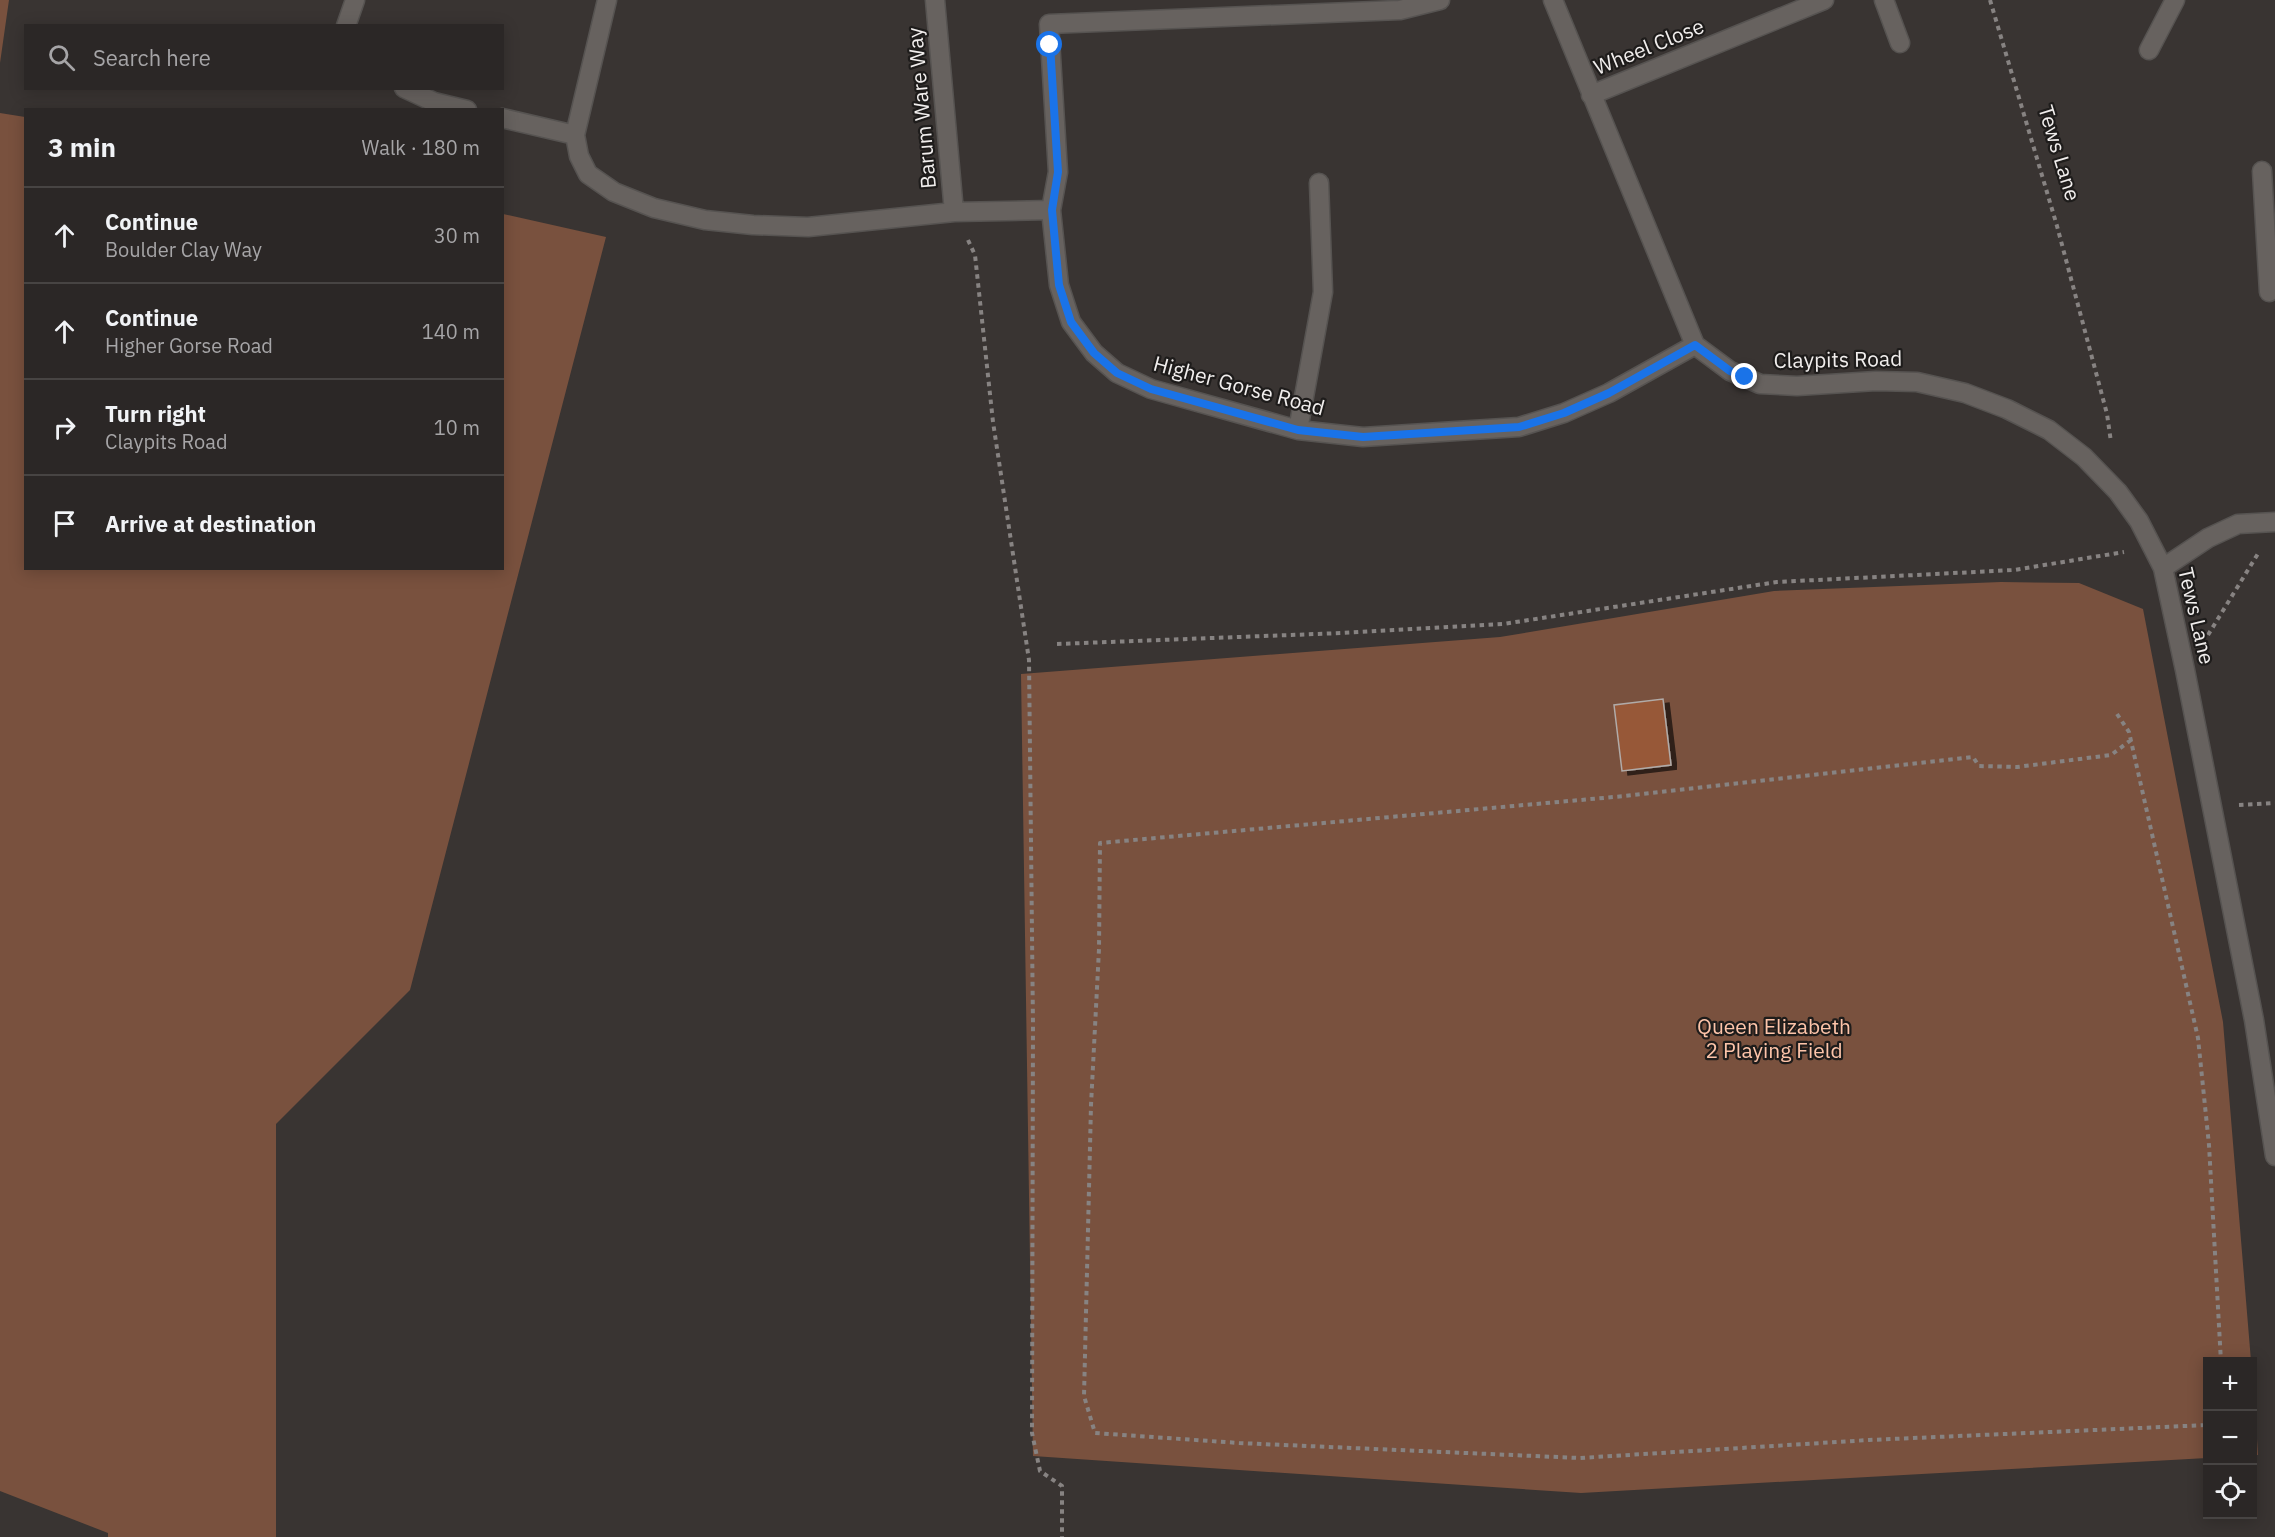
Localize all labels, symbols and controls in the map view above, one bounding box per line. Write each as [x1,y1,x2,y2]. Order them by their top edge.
street label: Wheel Close [1589,11,1708,81]
search box [24,24,504,90]
street label: Barum Ware Way [900,26,942,190]
route start [1036,31,1062,57]
icon: search [45,41,78,74]
text: Search here [93,43,211,72]
street label: Tews Lane [2032,102,2088,204]
text: 3 min [48,130,116,164]
text: Walk · 180 m [362,134,480,161]
text: Continue [105,207,198,236]
icon: ahead [48,219,81,252]
text: 30 m [434,222,480,249]
text: Boulder Clay Way [105,236,262,263]
text: Continue [105,303,198,332]
icon: ahead [48,315,81,348]
text: 140 m [422,318,480,345]
text: Higher Gorse Road [105,332,273,359]
street label: Claypits Road [1773,344,1903,374]
street label: Higher Gorse Road [1150,349,1328,421]
route end [1731,363,1757,389]
text: Turn right [105,399,206,428]
icon: right [48,411,81,444]
text: 10 m [434,414,480,441]
text: Claypits Road [105,428,227,455]
icon: arrive [48,507,81,540]
text: Arrive at destination [105,509,316,538]
street label: Tews Lane [2172,565,2222,667]
park label: Queen Elizabeth 2 Playing Field [1697,1012,1851,1064]
map controls [2203,1357,2257,1519]
button: + [2203,1357,2257,1411]
button: − [2203,1411,2257,1465]
button: locate [2203,1465,2257,1519]

